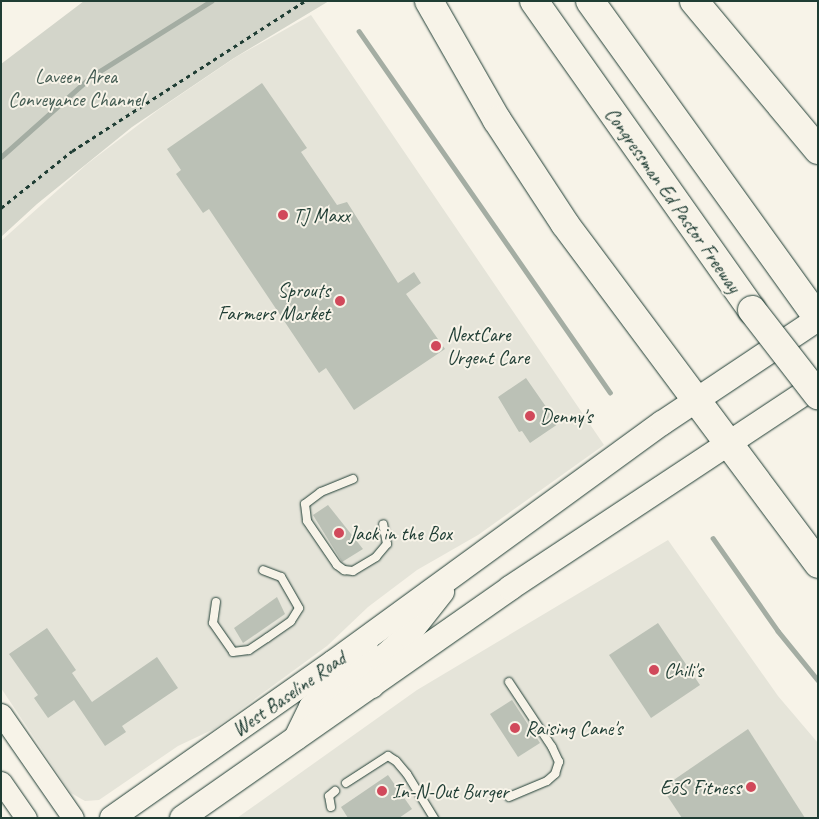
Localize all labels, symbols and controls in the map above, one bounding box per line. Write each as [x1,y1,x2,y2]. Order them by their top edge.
park label: Laveen Area Conveyance Channel [8,64,144,111]
street label: Congressman Ed Pastor Freeway [600,103,746,297]
place label: TJ Maxx [293,203,350,227]
marker: TJ Maxx [277,209,289,221]
place label: Sprouts Farmers Market [217,278,330,325]
marker: Sprouts Farmers Market [334,295,346,307]
place label: NextCare Urgent Care [447,322,530,369]
marker: NextCare Urgent Care [429,339,443,353]
place label: Denny's [540,404,592,428]
marker: Denny's [524,410,536,422]
place label: Jack in the Box [349,521,452,545]
marker: Jack in the Box [333,527,345,539]
street label: West Baseline Road [228,646,350,742]
place label: Chili's [664,658,703,682]
marker: Chili's [648,664,660,676]
place label: Raising Cane's [525,716,622,740]
marker: Raising Cane's [509,722,521,734]
place label: EōS Fitness [660,775,741,799]
place label: In-N-Out Burger [392,779,508,803]
marker: EōS Fitness [745,781,757,793]
marker: In-N-Out Burger [376,785,388,797]

